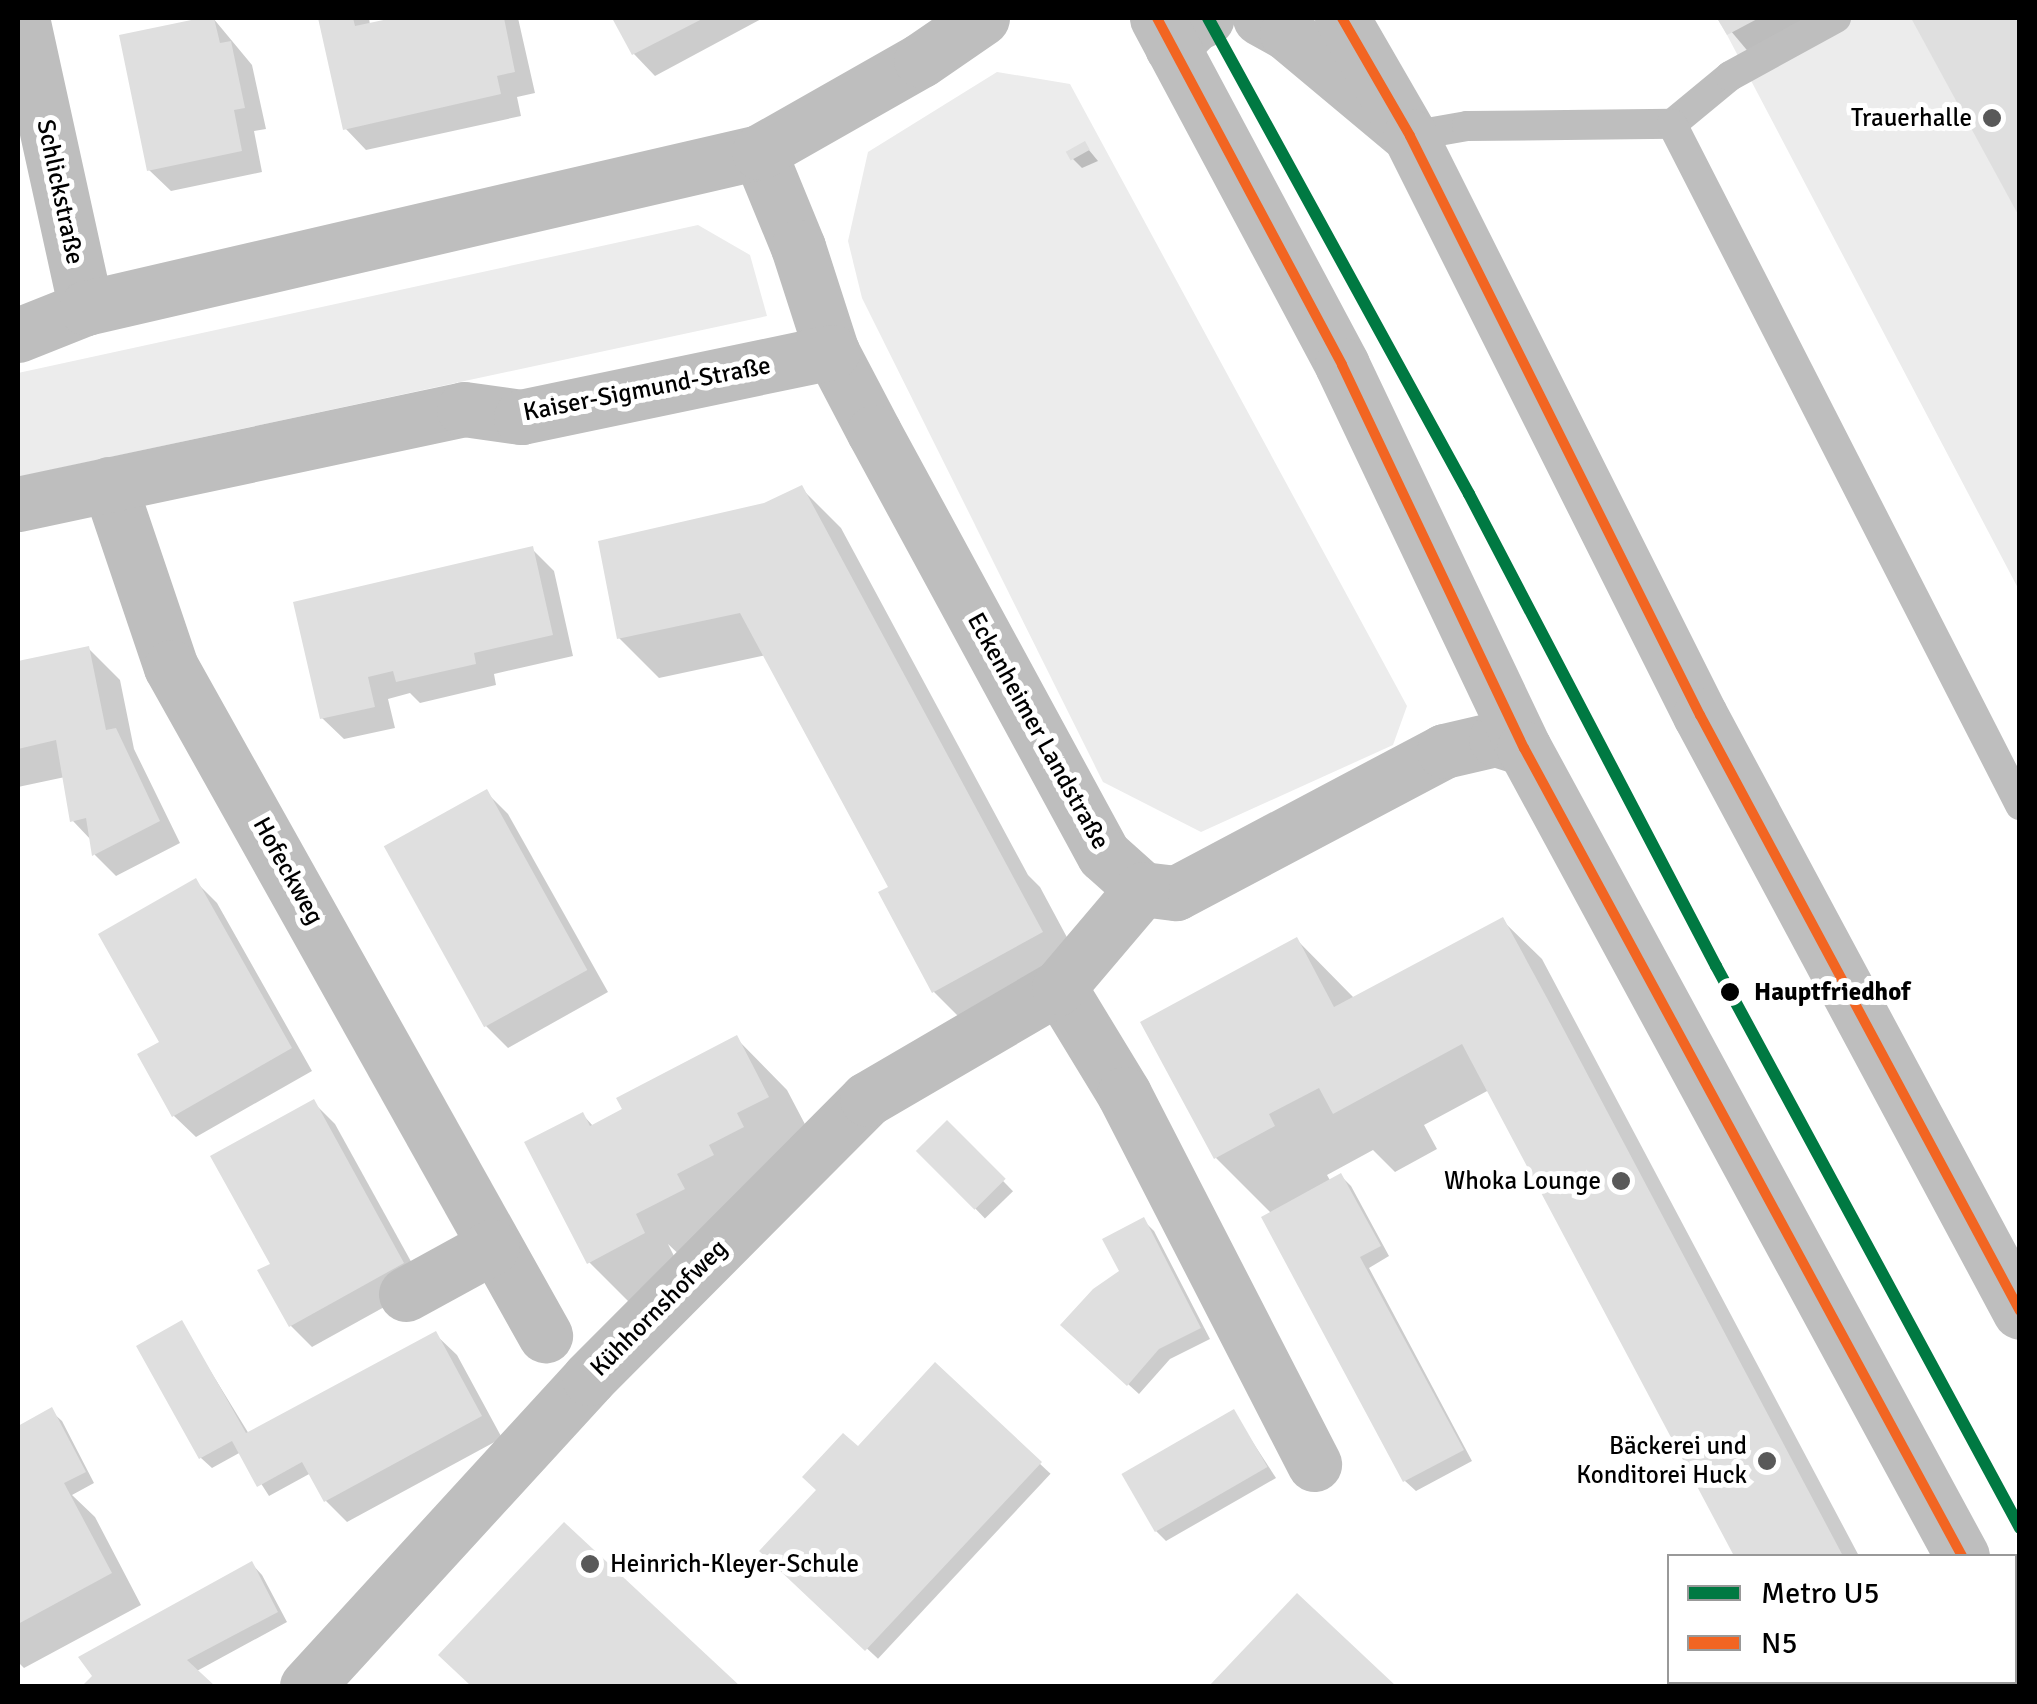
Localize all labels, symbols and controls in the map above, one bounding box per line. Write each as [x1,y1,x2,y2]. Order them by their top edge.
place label: Trauerhalle [1851,103,1972,133]
marker: Trauerhalle [1981,107,2003,129]
street label: Schlickstraße [30,117,90,267]
street label: Kaiser-Sigmund-Straße [521,350,773,428]
street label: Eckenheimer Landstraße [960,607,1116,855]
street label: Hofeckweg [246,812,330,930]
marker: Hauptfriedhof [1715,977,1745,1007]
place label: Hauptfriedhof [1754,977,1910,1007]
place label: Whoka Lounge [1444,1166,1601,1196]
marker: Whoka Lounge [1610,1170,1632,1192]
street label: Kühhornshofweg [584,1233,734,1383]
place label: Bäckerei und Konditorei Huck [1576,1432,1747,1491]
marker: Bäckerei und Konditorei Huck [1756,1450,1778,1472]
place label: Heinrich-Kleyer-Schule [610,1549,859,1579]
marker: Heinrich-Kleyer-Schule [579,1553,601,1575]
legend [1667,1554,2017,1684]
text: Metro U5 [1761,1575,1880,1612]
text: N5 [1761,1625,1798,1662]

